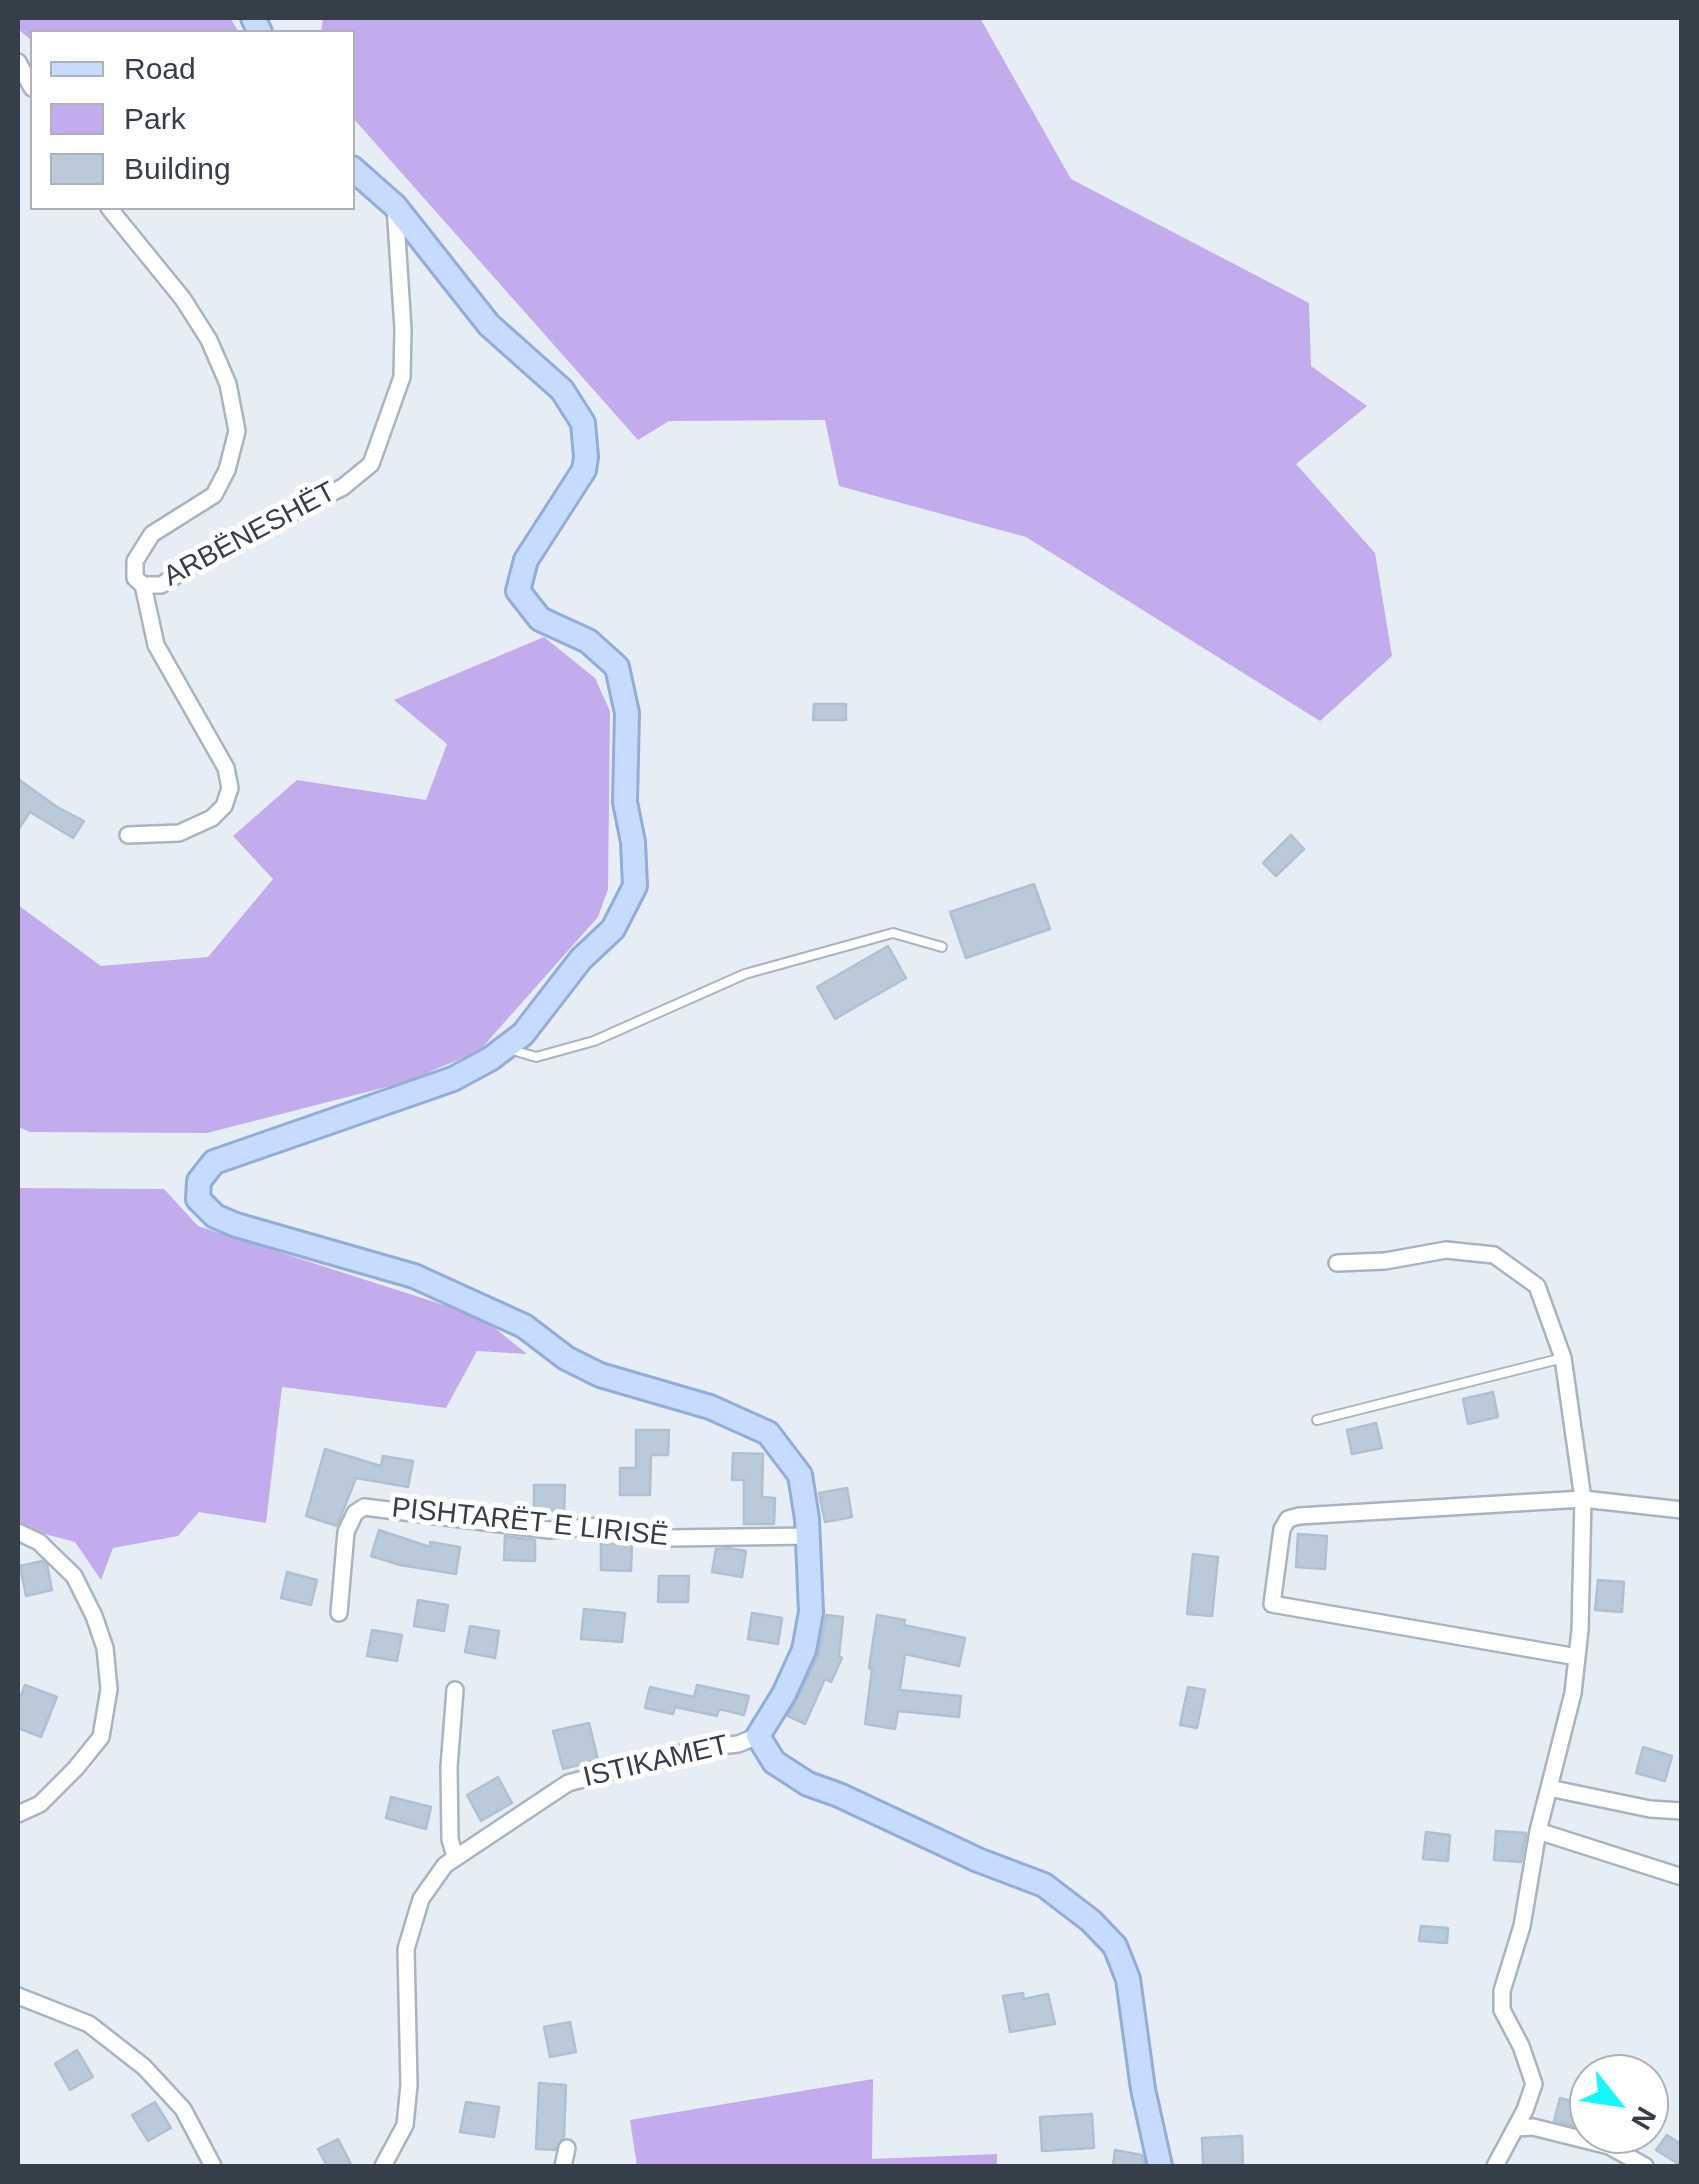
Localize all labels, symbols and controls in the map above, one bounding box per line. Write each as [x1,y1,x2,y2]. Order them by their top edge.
legend [30,30,355,210]
text: Road [124,52,196,85]
text: Park [124,102,186,135]
text: Building [124,152,231,185]
street label: ARBËNESHËT [158,476,342,594]
street label: PISHTARËT E LIRISË [390,1492,670,1554]
street label: ISTIKAMET [580,1729,732,1795]
north arrow [1569,2054,1669,2154]
text: N [1625,2102,1662,2135]

